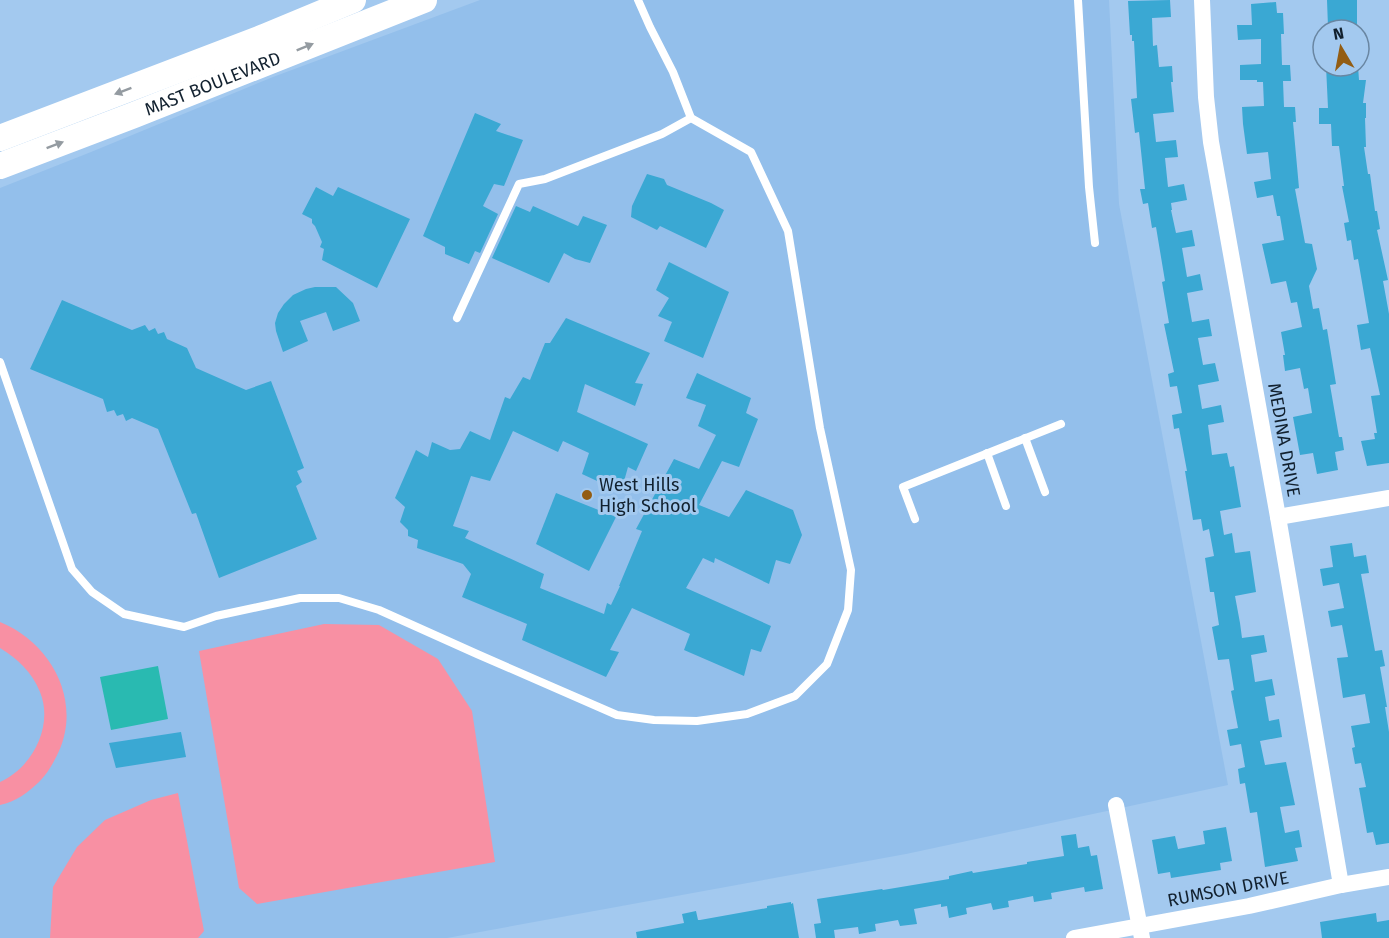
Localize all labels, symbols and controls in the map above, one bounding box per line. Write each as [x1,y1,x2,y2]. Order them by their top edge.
north arrow [1311,18,1371,78]
text: N [1332,23,1345,44]
one-way arrow [296,42,314,51]
street label: MAST BOULEVARD [141,47,284,121]
one-way arrow [114,86,132,96]
one-way arrow [46,140,64,150]
street label: MEDINA DRIVE [1263,381,1305,499]
place label: West Hills High School [599,474,696,517]
marker: West Hills High School [580,488,594,502]
street label: RUMSON DRIVE [1165,866,1291,912]

